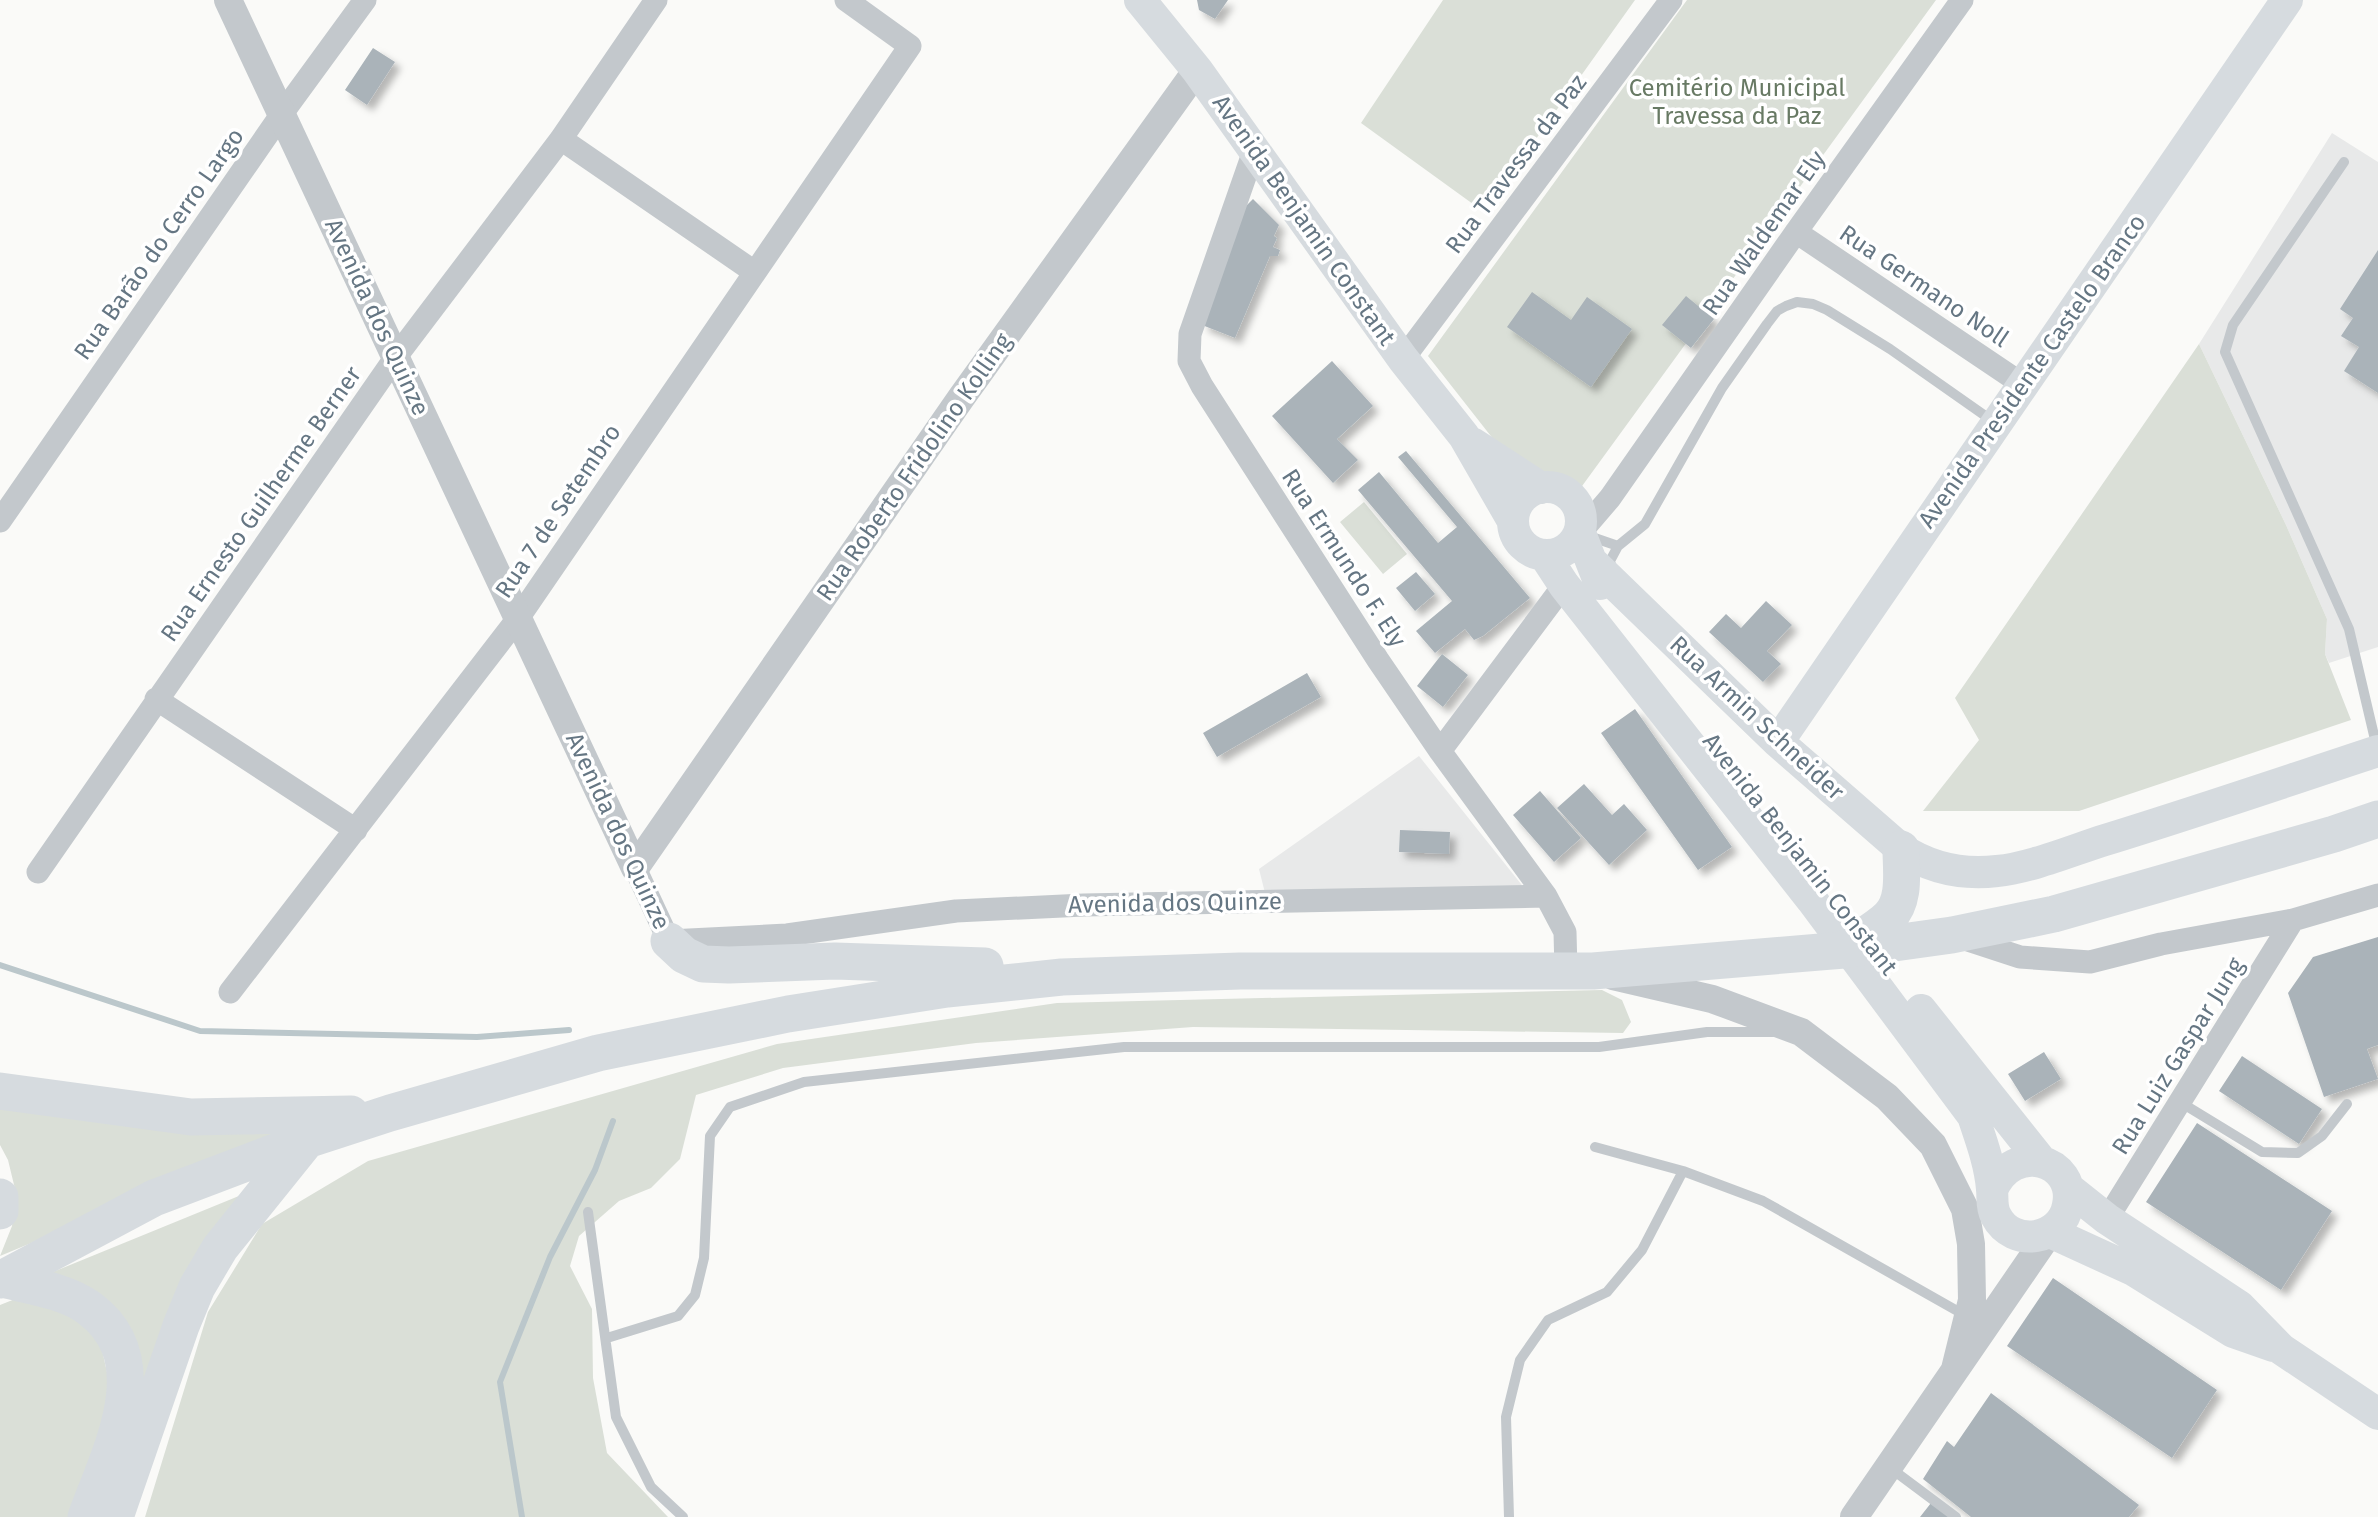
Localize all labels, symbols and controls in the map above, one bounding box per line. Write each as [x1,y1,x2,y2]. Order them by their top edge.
street label: Rua Travessa da Paz [1440,69,1592,259]
park label: Cemitério Municipal Travessa da Paz [1629,74,1845,130]
street label: Avenida Benjamin Constant [1207,90,1401,351]
street label: Rua Barão do Cerro Largo [68,123,250,365]
street label: Rua Waldemar Ely [1697,145,1831,321]
street label: Avenida Presidente Castelo Branco [1913,209,2151,533]
street label: Avenida dos Quinze [319,214,435,420]
street label: Rua Germano Noll [1834,219,2014,353]
street label: Rua Roberto Fridolino Kolling [811,327,1018,606]
street label: Rua Ernesto Guilherme Berner [155,360,367,647]
street label: Rua 7 de Setembro [489,419,627,603]
street label: Rua Ermundo F. Ely [1276,464,1412,652]
street label: Rua Armin Schneider [1664,630,1850,806]
street label: Avenida dos Quinze [560,728,676,934]
street label: Avenida Benjamin Constant [1697,728,1903,981]
street label: Avenida dos Quinze [1068,887,1282,919]
street label: Rua Luiz Gaspar Jung [2106,952,2250,1160]

